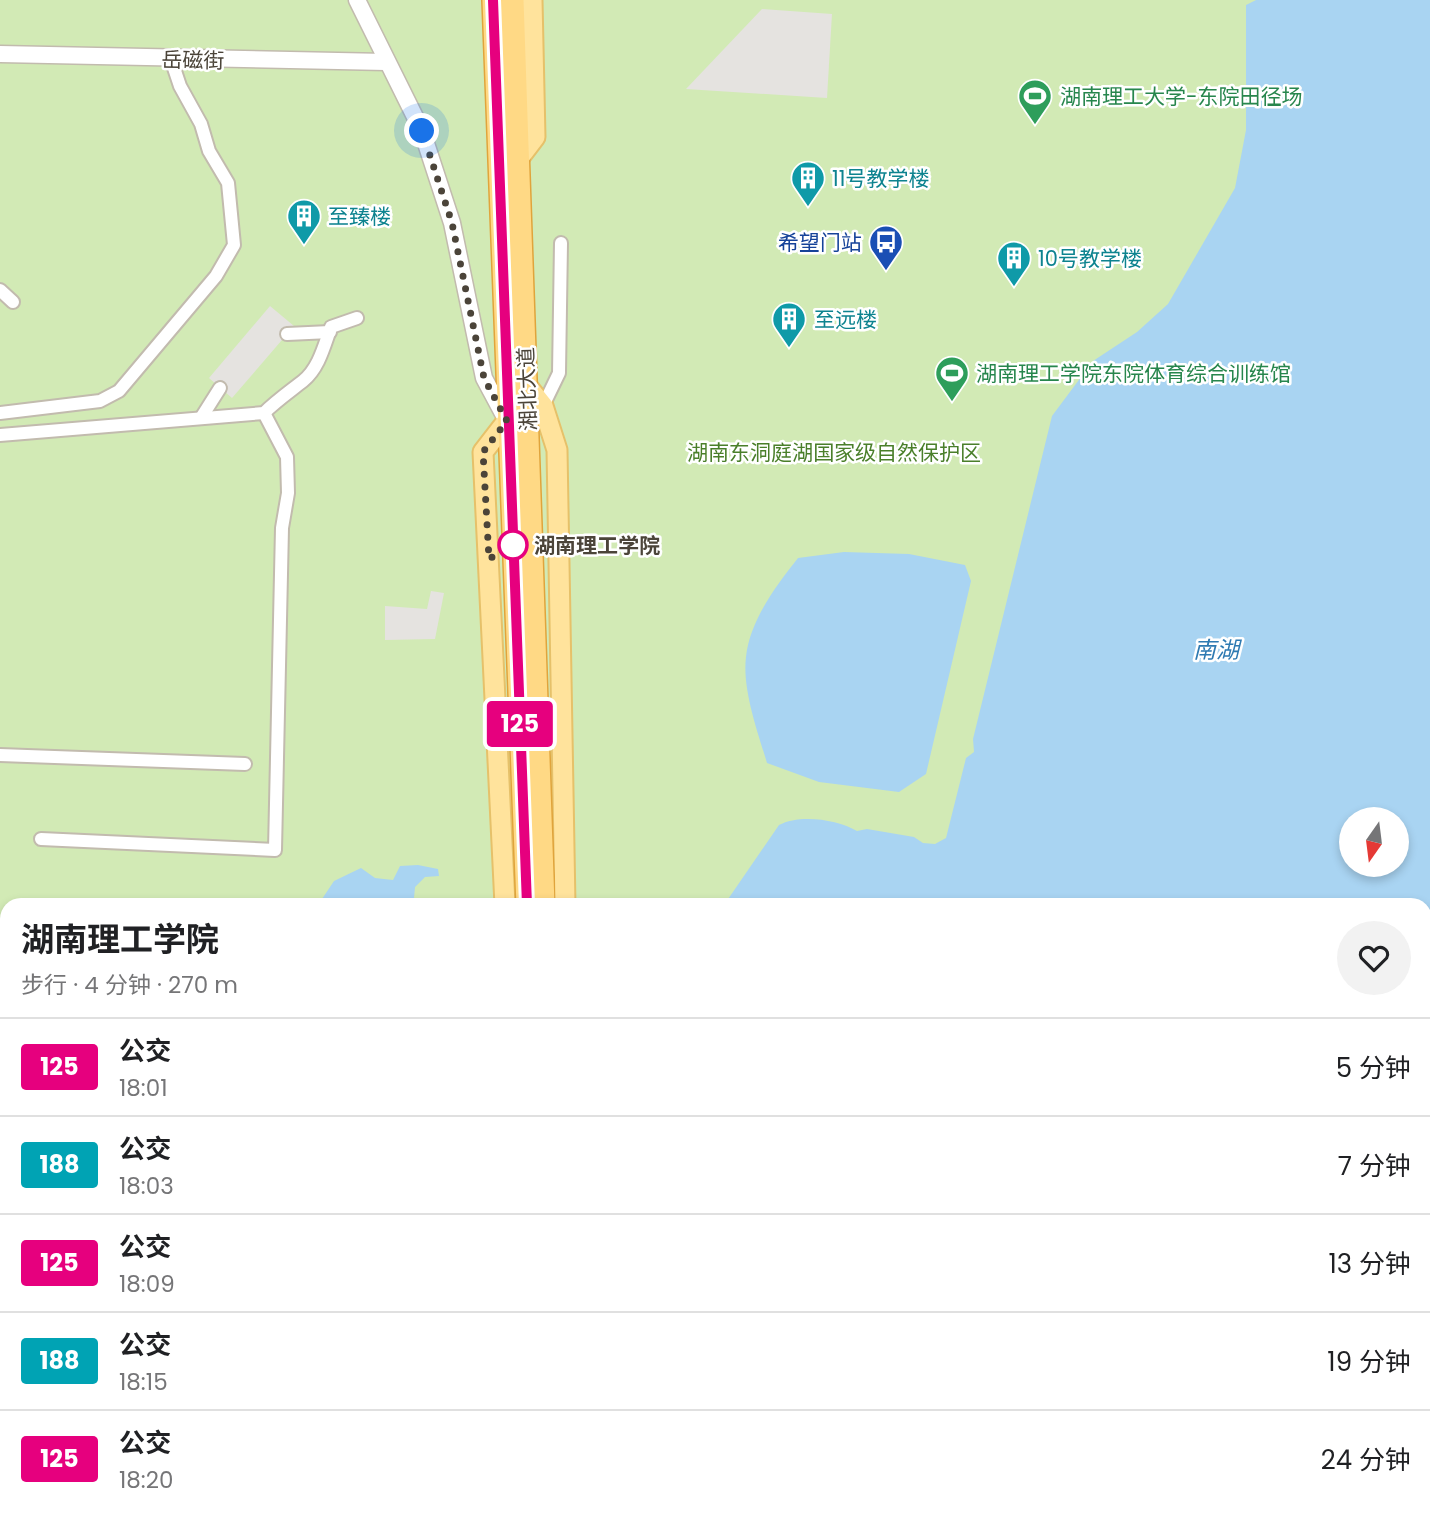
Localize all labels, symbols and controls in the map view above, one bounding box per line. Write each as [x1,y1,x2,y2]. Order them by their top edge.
street label: 岳磁街 [161,45,225,75]
sports icon: 湖南理工大学-东院田径场 [1016,77,1054,126]
place label: 湖南理工大学-东院田径场 [1060,82,1303,111]
your location [404,113,439,148]
building icon: 11号教学楼 [789,159,827,208]
place label: 11号教学楼 [832,164,929,193]
building icon: 至臻楼 [285,197,323,246]
place label: 至臻楼 [328,202,391,231]
bus stop icon: 希望门站 [867,223,905,272]
place label: 希望门站 [778,228,862,257]
building icon: 10号教学楼 [995,239,1033,288]
place label: 10号教学楼 [1038,244,1142,273]
building icon: 至远楼 [770,300,808,349]
place label: 至远楼 [814,305,877,334]
street label: 湘北大道 [511,347,543,431]
sports icon: 湖南理工学院东院体育综合训练馆 [933,354,971,403]
place label: 湖南理工学院东院体育综合训练馆 [976,359,1291,388]
park label: 湖南东洞庭湖国家级自然保护区 [687,438,981,467]
marker: 湖南理工学院 [498,530,528,560]
place label: 湖南理工学院 [534,531,660,560]
water label: 南湖 [1193,634,1242,666]
line badge: 125 [480,701,560,747]
text: 125 [501,707,539,740]
north arrow [1339,807,1409,877]
map controls [1339,807,1409,877]
text: 湖南理工学院 [21,916,219,963]
button: heart [1337,921,1411,995]
text: 步行 · 4 分钟 · 270 m [21,969,238,1001]
text: 公交 [119,1033,171,1069]
text: 125 [40,1050,79,1083]
text: 5 分钟 [1336,1050,1411,1086]
text: 18:01 [119,1072,168,1104]
text: 公交 [119,1131,171,1167]
text: 188 [39,1148,80,1181]
text: 7 分钟 [1338,1148,1411,1184]
text: 18:03 [119,1170,174,1202]
text: 公交 [119,1229,171,1265]
text: 125 [40,1246,79,1279]
text: 13 分钟 [1328,1246,1411,1282]
text: 18:09 [119,1268,175,1300]
text: 公交 [119,1327,171,1363]
text: 188 [39,1344,80,1377]
text: 19 分钟 [1327,1344,1411,1380]
text: 18:15 [119,1366,168,1398]
text: 公交 [119,1425,171,1461]
text: 125 [40,1442,79,1475]
text: 24 分钟 [1321,1442,1411,1478]
text: 18:20 [119,1464,173,1496]

